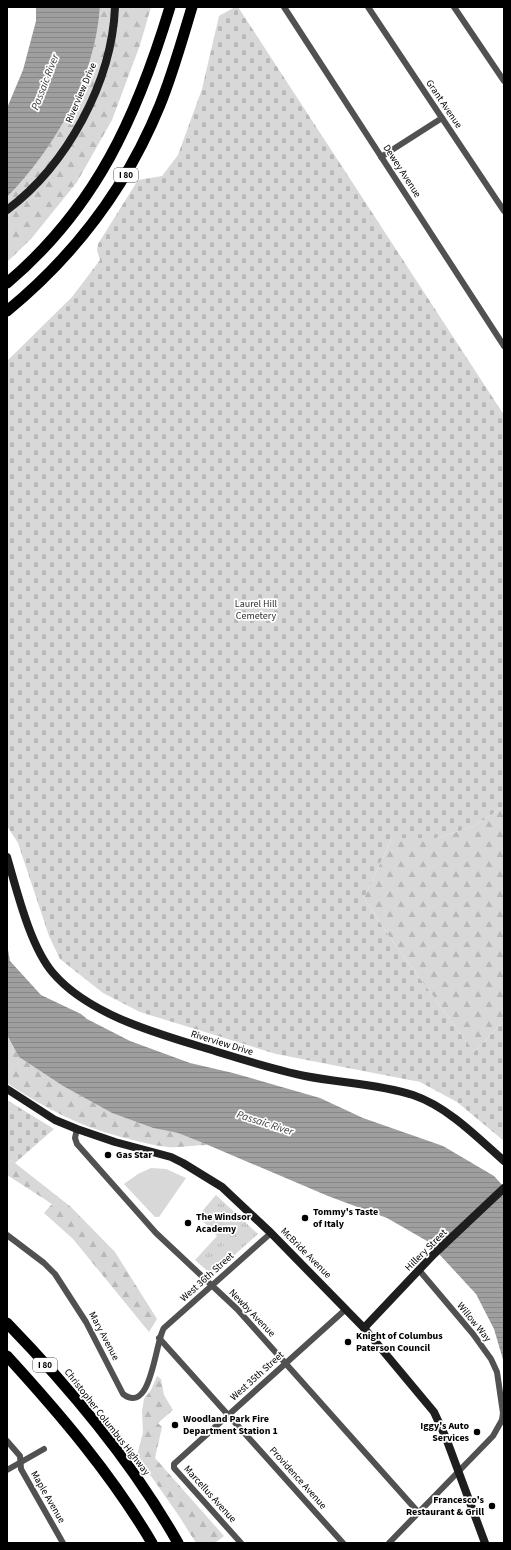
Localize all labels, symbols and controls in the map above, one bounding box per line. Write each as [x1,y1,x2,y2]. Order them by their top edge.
water label: Passaic River [27,51,63,112]
street label: Riverview Drive [62,61,100,125]
street label: Grant Avenue [423,77,466,131]
street label: Dewey Avenue [380,142,424,200]
road number: I 80 [114,168,138,182]
park label: Laurel Hill Cemetery [235,597,278,623]
street label: Riverview Drive [189,1027,255,1059]
water label: Passaic River [235,1107,296,1140]
place label: Gas Star [116,1148,152,1162]
marker: Gas Star [103,1150,113,1160]
place label: Tommy's Taste of Italy [313,1205,378,1231]
place label: The Windsor Academy [195,1210,251,1236]
marker: Tommy's Taste of Italy [300,1213,310,1223]
marker: The Windsor Academy [183,1218,193,1228]
street label: McBride Avenue [277,1224,335,1282]
street label: Hillery Street [402,1225,451,1274]
street label: West 36th Street [177,1249,237,1305]
street label: Newby Avenue [226,1286,278,1340]
street label: Willow Way [454,1299,495,1345]
street label: Mary Avenue [85,1309,123,1363]
place label: Knight of Columbus Paterson Council [356,1329,443,1355]
marker: Knight of Columbus Paterson Council [343,1337,353,1347]
street label: West 35th Street [227,1348,287,1404]
road number: I 80 [33,1358,57,1372]
street label: Christopher Columbus Highway [61,1366,153,1479]
place label: Woodland Park Fire Department Station 1 [183,1412,278,1438]
place label: Iggy's Auto Services [420,1419,470,1445]
marker: Woodland Park Fire Department Station 1 [170,1420,180,1430]
marker: Iggy's Auto Services [472,1427,482,1437]
street label: Providence Avenue [266,1444,330,1512]
street label: Marcellus Avenue [181,1462,239,1526]
street label: Maple Avenue [27,1468,69,1526]
place label: Francesco's Restaurant & Grill [406,1493,485,1519]
marker: Francesco's Restaurant & Grill [487,1501,497,1511]

